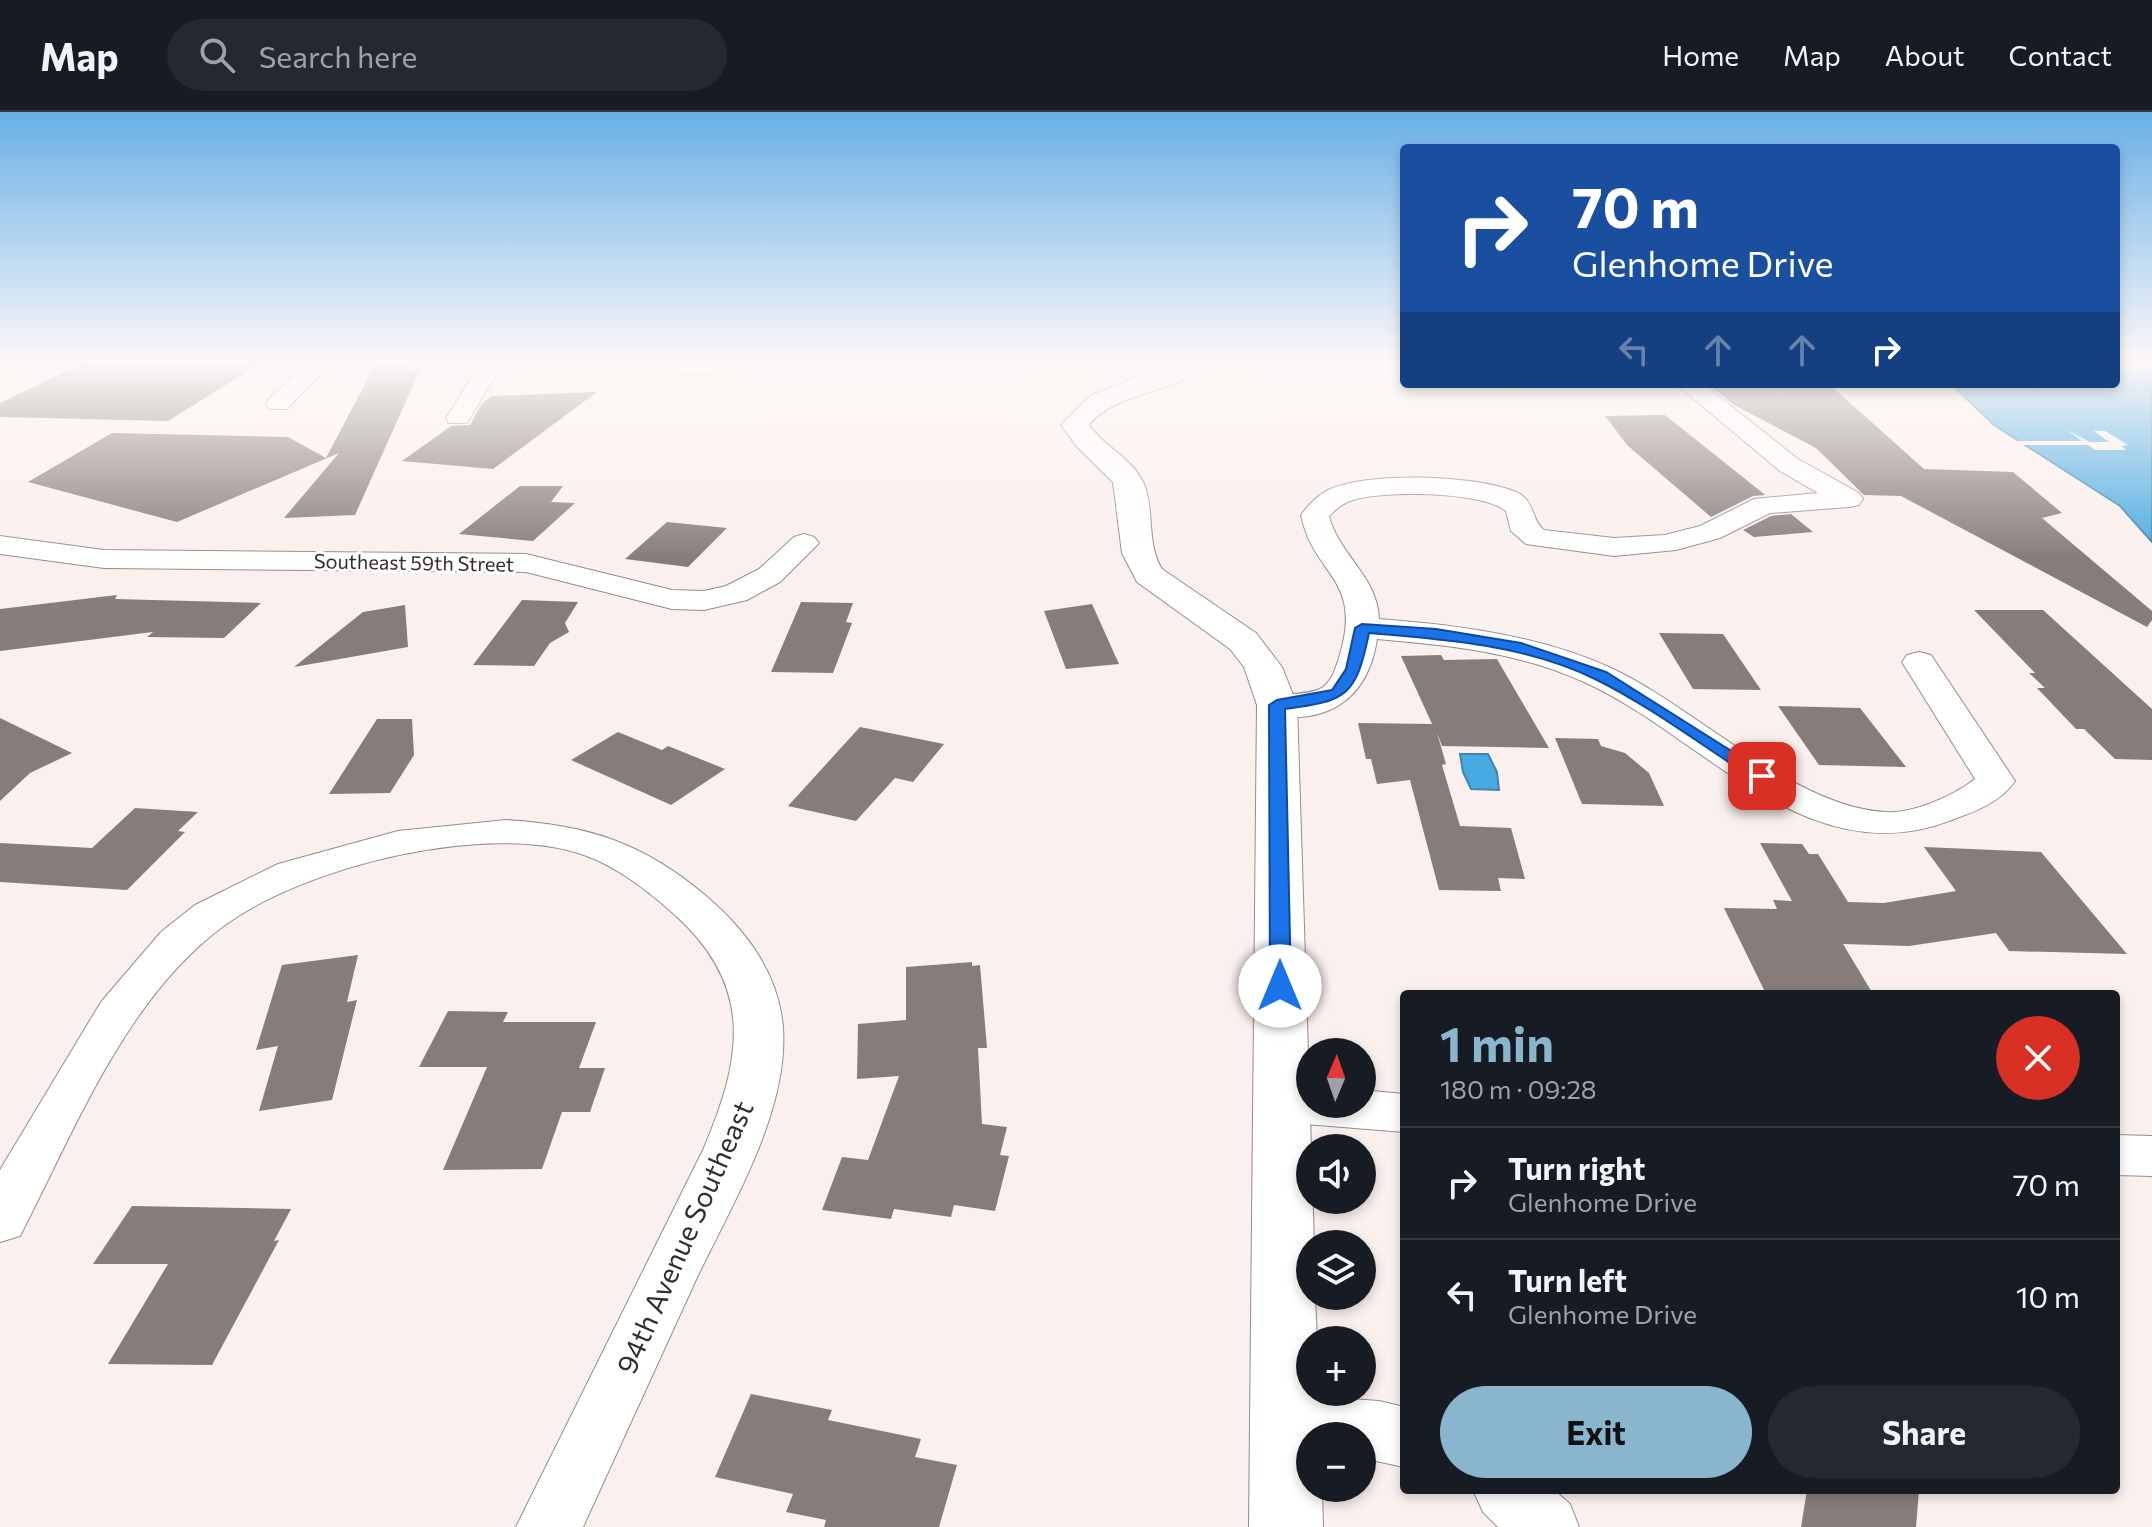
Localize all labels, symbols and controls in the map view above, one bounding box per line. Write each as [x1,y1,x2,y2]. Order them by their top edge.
search box [167,19,727,91]
text: Map [40,32,119,79]
icon: search [195,33,239,77]
text: Search here [259,37,417,74]
text: Home [1662,38,1739,72]
text: Map [1783,38,1841,72]
text: About [1885,38,1965,72]
text: Contact [2009,38,2112,72]
text: 70 m [1572,171,1699,240]
icon: right [1440,176,1544,280]
text: Glenhome Drive [1572,240,1834,284]
icon: left [1612,328,1656,372]
icon: ahead [1696,328,1740,372]
icon: ahead [1780,328,1824,372]
icon: right [1864,328,1908,372]
street label: Southeast 59th Street [314,548,514,576]
pin [1728,742,1796,810]
icon: arrive [1740,754,1784,798]
position arrow [1238,944,1322,1028]
text: 1 min [1440,1013,1554,1072]
button: close [1996,1016,2080,1100]
north arrow [1296,1038,1376,1118]
map controls [1296,1038,1376,1502]
text: 180 m · 09:28 [1440,1073,1597,1104]
street label: 94th Avenue Southeast [608,1095,760,1379]
button: sound [1296,1134,1376,1214]
text: Turn right [1508,1149,1645,1186]
icon: right [1440,1161,1484,1205]
text: 70 m [2013,1165,2080,1202]
text: Glenhome Drive [1508,1186,1697,1217]
button: layers [1296,1230,1376,1310]
text: Turn left [1508,1261,1627,1298]
icon: left [1440,1273,1484,1317]
text: 10 m [2016,1277,2080,1314]
text: Glenhome Drive [1508,1298,1697,1329]
button: + [1296,1326,1376,1406]
button: Exit [1440,1386,1752,1478]
button: Share [1768,1386,2080,1478]
button: − [1296,1422,1376,1502]

